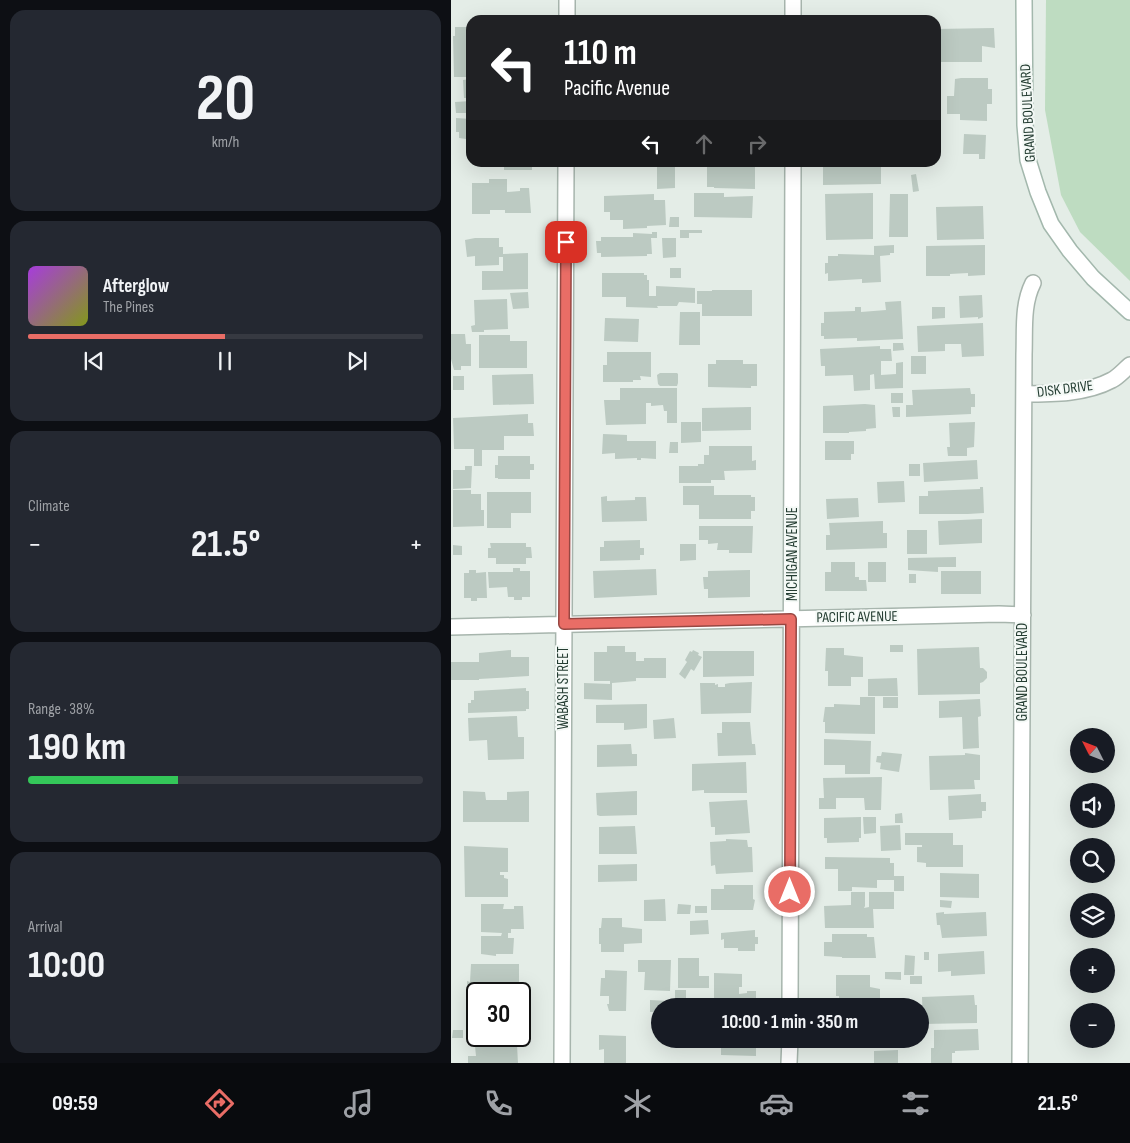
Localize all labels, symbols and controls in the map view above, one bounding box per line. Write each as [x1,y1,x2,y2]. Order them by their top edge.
text: 110 m [564,32,637,75]
icon: left [481,35,546,100]
text: 20 [196,61,255,139]
street label: GRAND BOULEVARD [1016,63,1040,163]
text: Pacific Avenue [564,75,670,102]
icon: left [637,130,665,158]
icon: ahead [690,130,718,158]
icon: right [743,130,771,158]
text: km/h [212,133,239,152]
pin [545,221,587,263]
icon: arrive [552,228,580,256]
text: Afterglow [103,275,169,298]
text: The Pines [103,298,154,317]
icon: previous [80,347,108,375]
icon: pause [211,347,239,375]
icon: next [343,347,371,375]
street label: DISK DRIVE [1036,376,1094,402]
text: Climate [28,497,70,516]
street label: MICHIGAN AVENUE [783,507,802,601]
text: 21.5° [191,522,260,567]
text: − [28,528,42,561]
text: + [409,528,423,561]
street label: PACIFIC AVENUE [816,607,898,627]
street label: GRAND BOULEVARD [1013,623,1032,721]
street label: WABASH STREET [554,646,573,730]
text: Range · 38% [28,700,95,719]
text: 190 km [28,725,126,770]
north arrow [1070,728,1115,772]
map controls [1070,728,1115,1048]
button: sound [1070,783,1115,828]
button: search [1070,838,1115,883]
position arrow [763,865,815,917]
button: layers [1070,893,1115,938]
text: Arrival [28,918,62,937]
text: 10:00 [28,943,105,988]
button: + [1070,948,1115,993]
speed limit sign: 30 [466,982,531,1047]
button: − [1070,1003,1115,1048]
text: 10:00 · 1 min · 350 m [722,1011,858,1034]
icon: directions [202,1086,237,1121]
icon: music [341,1086,376,1121]
icon: phone [481,1086,516,1121]
icon: climate [620,1086,655,1121]
icon: car [759,1086,794,1121]
icon: filters [898,1086,933,1121]
text: 09:59 [52,1090,98,1117]
text: 21.5° [1037,1090,1078,1117]

